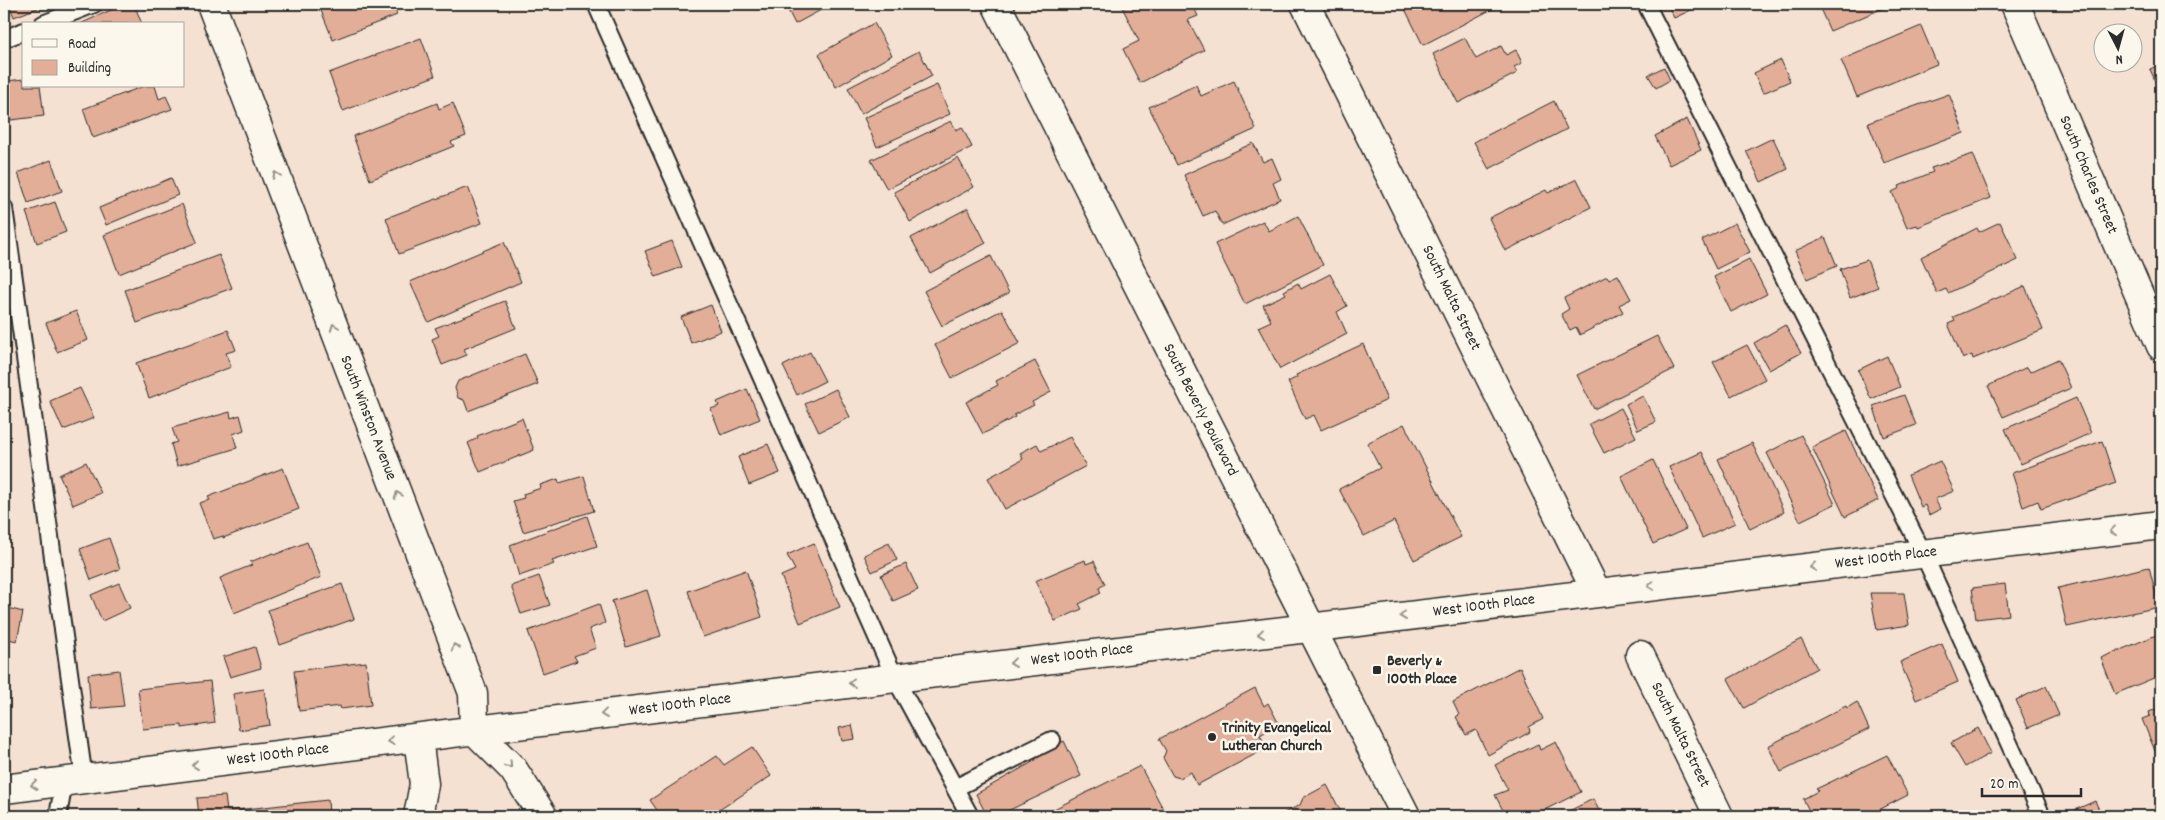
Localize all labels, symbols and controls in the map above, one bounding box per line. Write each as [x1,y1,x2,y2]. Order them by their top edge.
legend [22,22,185,88]
north arrow [2092,22,2142,72]
text: Road [68,34,96,56]
text: N [2115,49,2124,69]
text: Building [68,58,111,80]
street label: South Charles Street [2053,112,2123,238]
one-way arrow [272,171,282,180]
street label: South Malta Street [1416,241,1486,355]
one-way arrow [330,323,340,332]
street label: South Beverly Boulevard [1157,340,1243,480]
street label: South Winston Avenue [334,352,402,484]
one-way arrow [394,491,404,500]
one-way arrow [2109,525,2117,536]
street label: West 100th Place [1834,540,1938,576]
one-way arrow [1808,561,1816,572]
one-way arrow [1647,580,1655,591]
street label: West 100th Place [1432,588,1536,624]
one-way arrow [1399,611,1407,621]
one-way arrow [1257,628,1266,638]
street label: West 100th Place [1030,637,1134,673]
one-way arrow [451,643,461,652]
place label: Beverly & 100th Place [1387,650,1457,691]
one-way arrow [1009,657,1017,668]
marker: Beverly & 100th Place [1371,664,1383,676]
one-way arrow [848,677,856,688]
street label: South Malta Street [1645,678,1715,792]
street label: West 100th Place [628,687,732,723]
one-way arrow [599,708,607,719]
place label: Trinity Evangelical Lutheran Church [1222,717,1331,758]
marker: Trinity Evangelical Lutheran Church [1206,731,1218,743]
one-way arrow [387,735,395,746]
street label: West 100th Place [226,737,330,773]
one-way arrow [191,759,199,770]
one-way arrow [503,759,512,768]
scale bar [1982,765,2081,797]
text: 20 m [1990,774,2018,796]
one-way arrow [30,779,38,790]

